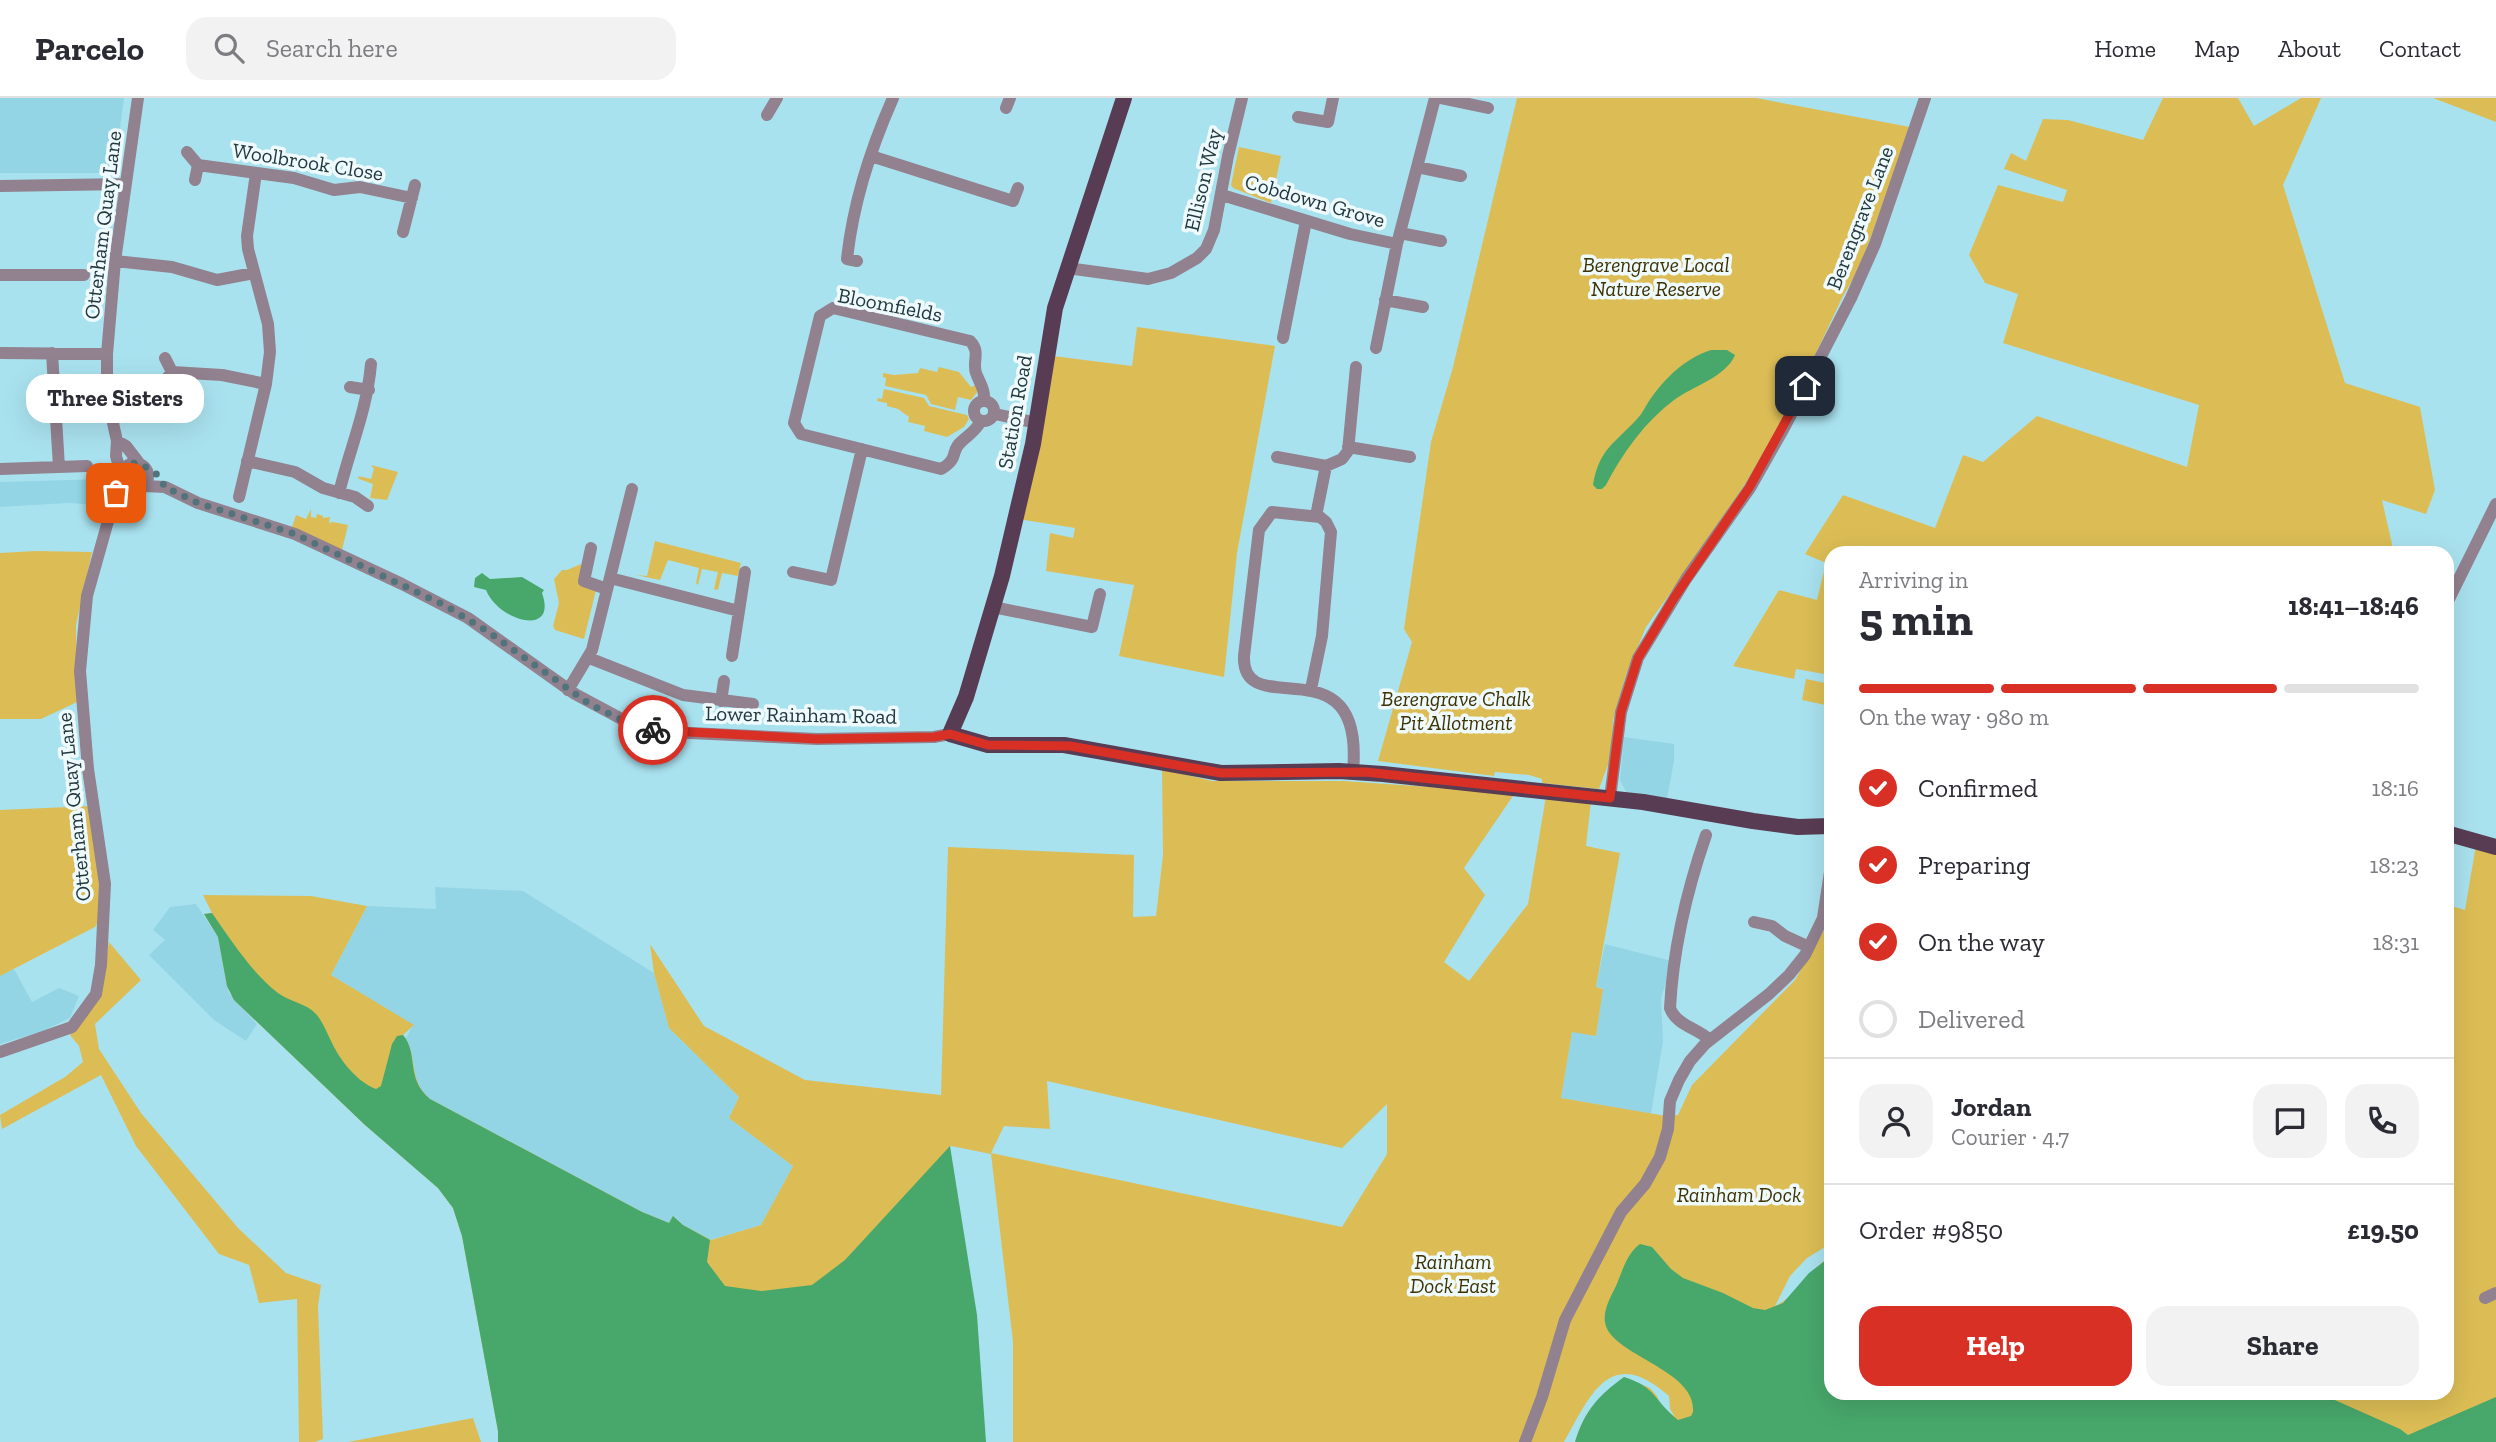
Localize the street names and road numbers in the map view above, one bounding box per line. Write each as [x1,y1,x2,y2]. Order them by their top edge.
street label: Ellison Way [1179,126,1227,234]
street label: Otterham Quay Lane [79,129,126,321]
street label: Woolbrook Close [231,137,385,186]
street label: Berengrave Lane [1821,142,1898,293]
street label: Cobdown Grove [1242,169,1388,232]
street label: Bloomfields [836,282,944,327]
street label: Station Road [992,352,1037,471]
street label: Lower Rainham Road [705,700,898,729]
street label: Otterham Quay Lane [51,711,96,903]

